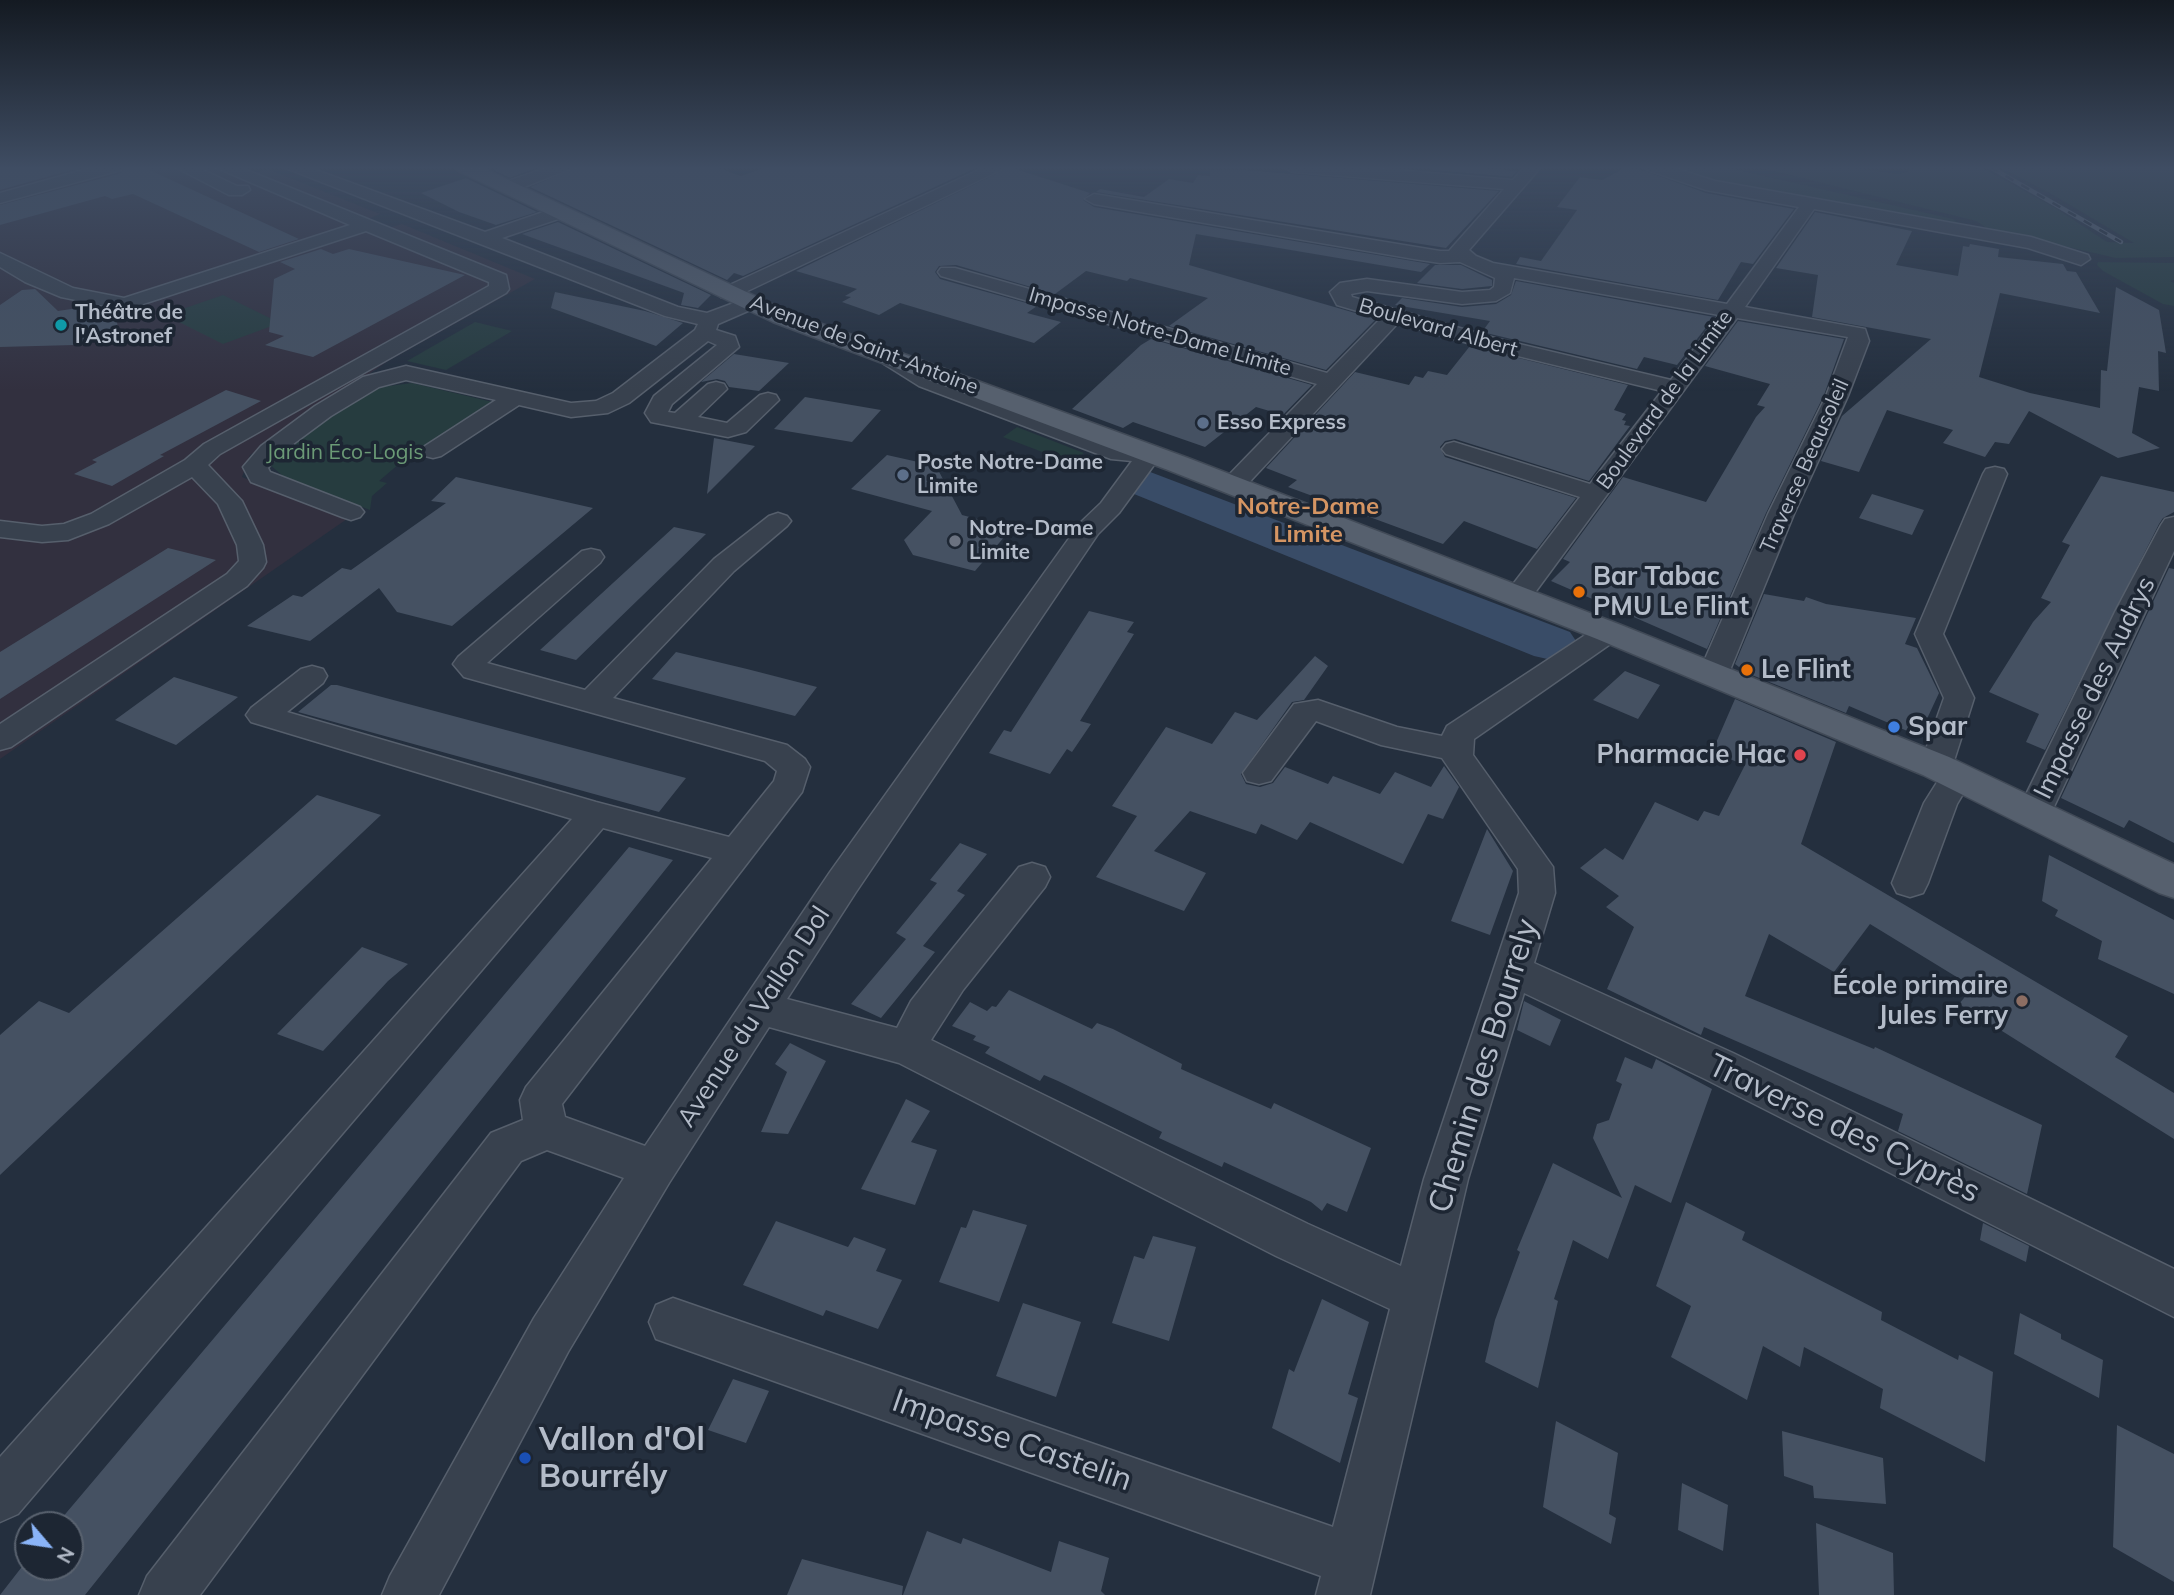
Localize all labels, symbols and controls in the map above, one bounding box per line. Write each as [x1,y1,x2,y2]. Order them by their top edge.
street label: Impasse Notre-Dame Limite [1026,282,1294,382]
street label: Avenue de Saint-Antoine [746,290,982,400]
street label: Boulevard Albert [1356,293,1520,363]
place label: Théâtre de l'Astronef [75,300,183,350]
street label: Boulevard de la Limite [1592,306,1738,494]
marker: Théâtre de l'Astronef [53,317,69,333]
street label: Traverse Beausoleil [1755,375,1855,557]
place label: Esso Express [1217,410,1346,436]
marker: Esso Express [1195,415,1211,431]
park label: Jardin Éco-Logis [266,440,424,466]
place label: Poste Notre-Dame Limite [917,450,1103,500]
marker: Poste Notre-Dame Limite [895,467,911,483]
district label: Notre-Dame Limite [1237,493,1379,549]
place label: Notre-Dame Limite [969,516,1094,566]
marker: Notre-Dame Limite [947,533,963,549]
place label: Bar Tabac PMU Le Flint [1593,561,1749,622]
street label: Impasse des Audrys [2028,572,2162,804]
marker: Bar Tabac PMU Le Flint [1571,584,1587,600]
place label: Le Flint [1761,654,1851,686]
marker: Le Flint [1739,662,1755,678]
place label: Spar [1908,711,1967,743]
marker: Spar [1886,719,1902,735]
place label: Pharmacie Hac [1597,739,1786,771]
marker: Pharmacie Hac [1792,747,1808,763]
street label: Avenue du Vallon Dol [671,901,837,1133]
street label: Chemin des Bourrely [1421,914,1547,1218]
place label: École primaire Jules Ferry [1833,970,2008,1032]
marker: École primaire Jules Ferry [2014,993,2030,1009]
street label: Traverse des Cyprès [1702,1047,1986,1211]
street label: Impasse Castelin [887,1382,1137,1500]
place label: Vallon d'Ol Bourrély [539,1421,705,1496]
marker: Vallon d'Ol Bourrély [517,1450,533,1466]
north arrow [14,1511,84,1581]
text: N [52,1543,80,1567]

